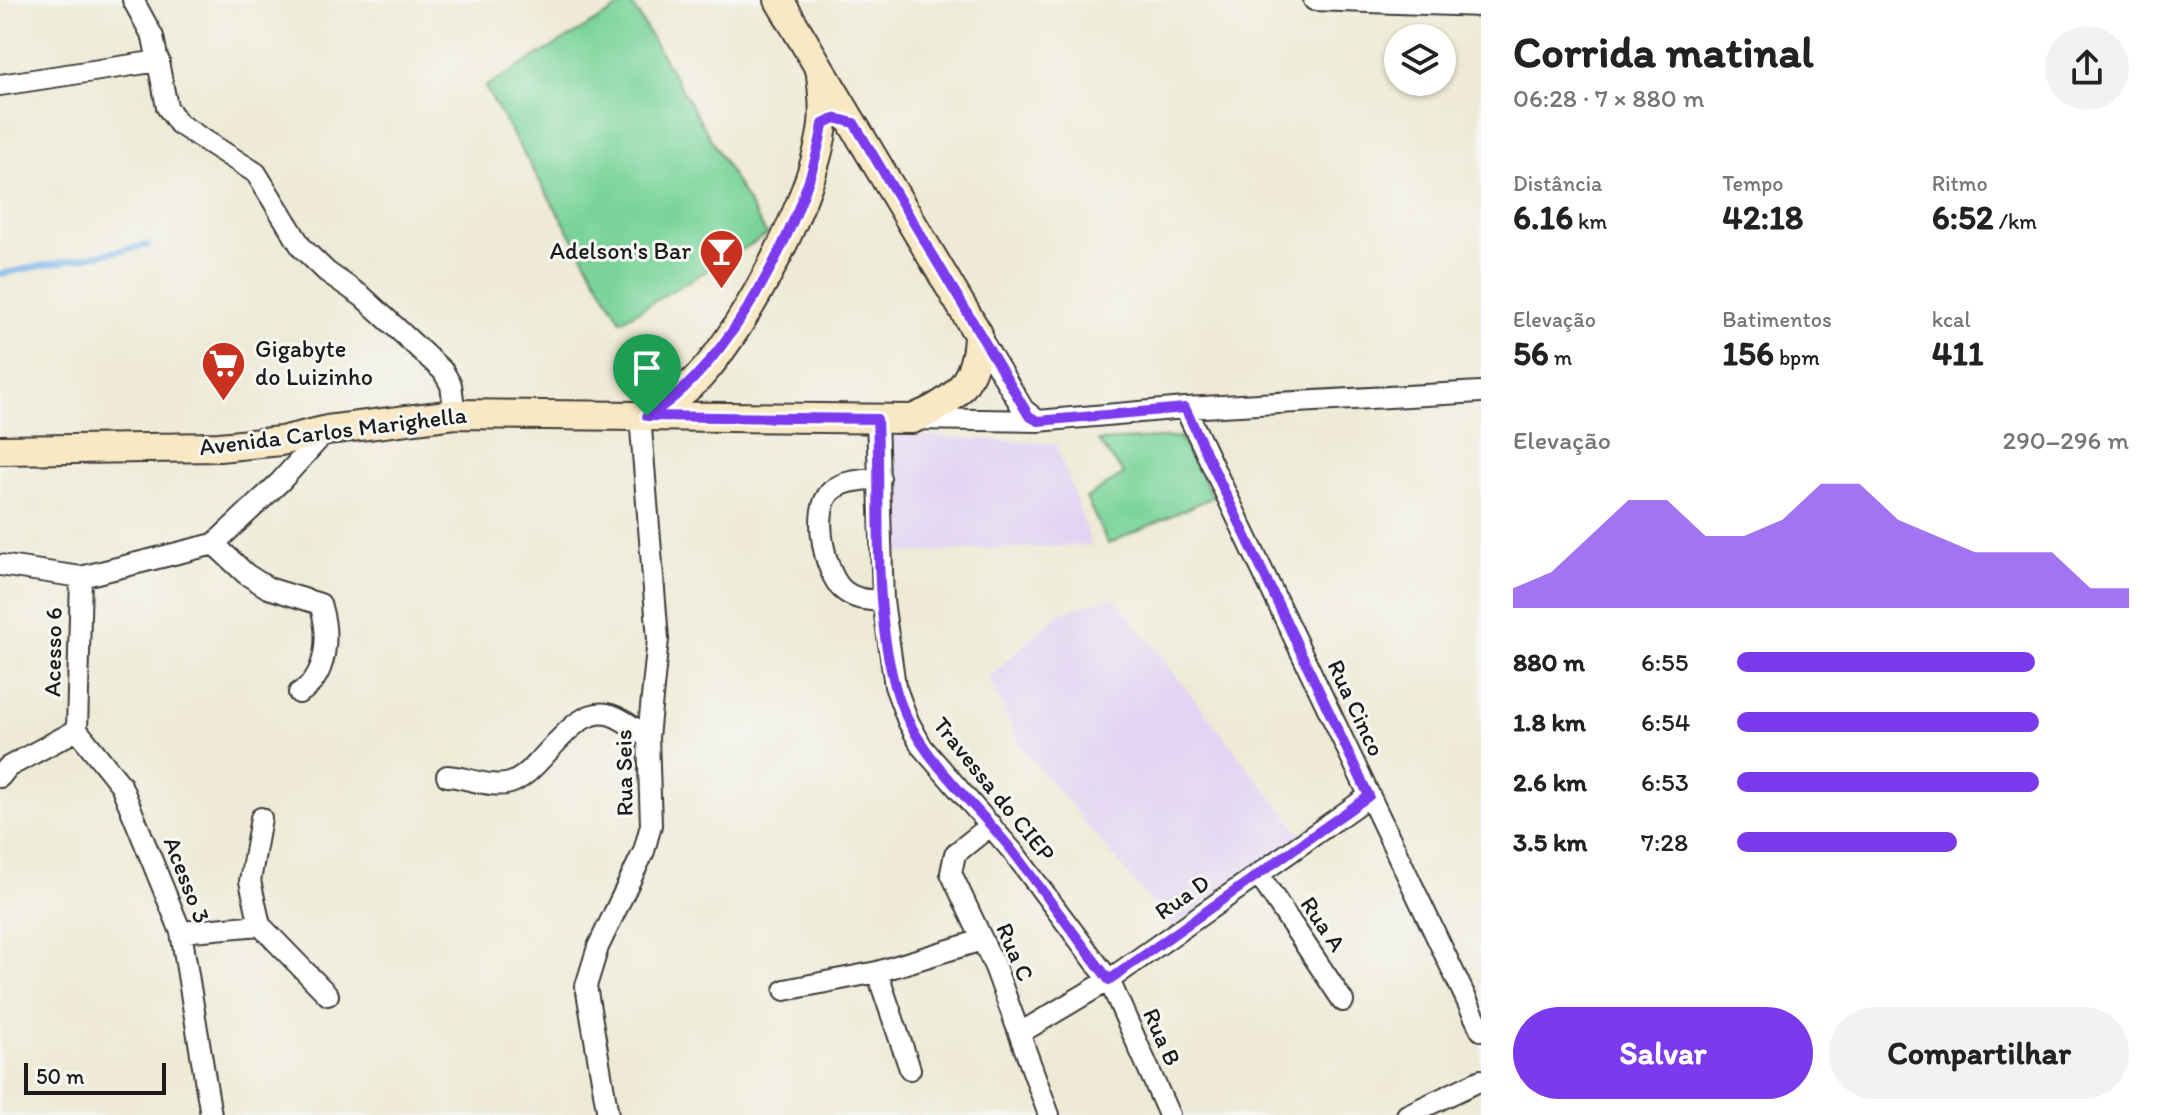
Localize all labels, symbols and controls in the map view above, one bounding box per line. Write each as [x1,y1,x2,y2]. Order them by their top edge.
map controls [1384,24,1456,96]
button: layers [1384,24,1456,96]
text: Corrida matinal [1513,25,1814,78]
button: share [2045,26,2129,110]
text: 06:28 · 7 × 880 m [1513,82,1705,114]
text: Distância [1513,170,1603,197]
text: Tempo [1722,170,1784,197]
text: Ritmo [1932,170,1988,197]
text: 6.16 [1513,197,1573,238]
text: 42:18 [1722,197,1803,238]
text: 6:52 [1932,197,1994,238]
text: km [1573,208,1607,235]
text: /km [1994,208,2037,235]
bar icon: Adelson's Bar [698,227,746,290]
place label: Adelson's Bar [550,236,691,265]
text: Elevação [1513,306,1596,333]
text: Batimentos [1722,306,1832,333]
text: kcal [1932,306,1971,333]
text: 56 [1513,333,1549,374]
text: 156 [1722,333,1774,374]
text: 411 [1932,333,1984,374]
place label: Gigabyte do Luizinho [255,334,373,391]
pin [613,334,681,416]
supermarket icon: Gigabyte do Luizinho [200,339,248,402]
text: m [1549,344,1572,371]
text: bpm [1774,344,1820,371]
icon: arrive [625,346,669,390]
street label: Avenida Carlos Marighella [197,400,469,461]
text: Elevação [1513,424,1611,456]
text: 290–296 m [2002,424,2129,456]
street label: Acesso 6 [37,607,68,697]
text: 880 m [1513,646,1585,678]
text: 6:55 [1641,646,1688,678]
street label: Rua Cinco [1321,655,1391,761]
text: 1.8 km [1513,706,1586,738]
text: 6:54 [1641,706,1690,738]
street label: Travessa do CIEP [927,711,1062,867]
street label: Rua Seis [608,729,639,817]
text: 2.6 km [1513,766,1587,798]
text: 6:53 [1641,766,1689,798]
text: 3.5 km [1513,826,1587,858]
text: 7:28 [1641,826,1688,858]
street label: Acesso 3 [158,833,217,927]
street label: Rua D [1149,867,1215,926]
street label: Rua A [1295,891,1352,957]
street label: Rua C [990,918,1041,985]
street label: Rua B [1137,1003,1188,1070]
button: Salvar [1513,1007,1813,1099]
button: Compartilhar [1829,1007,2129,1099]
scale bar [24,1059,166,1095]
text: 50 m [36,1063,85,1090]

